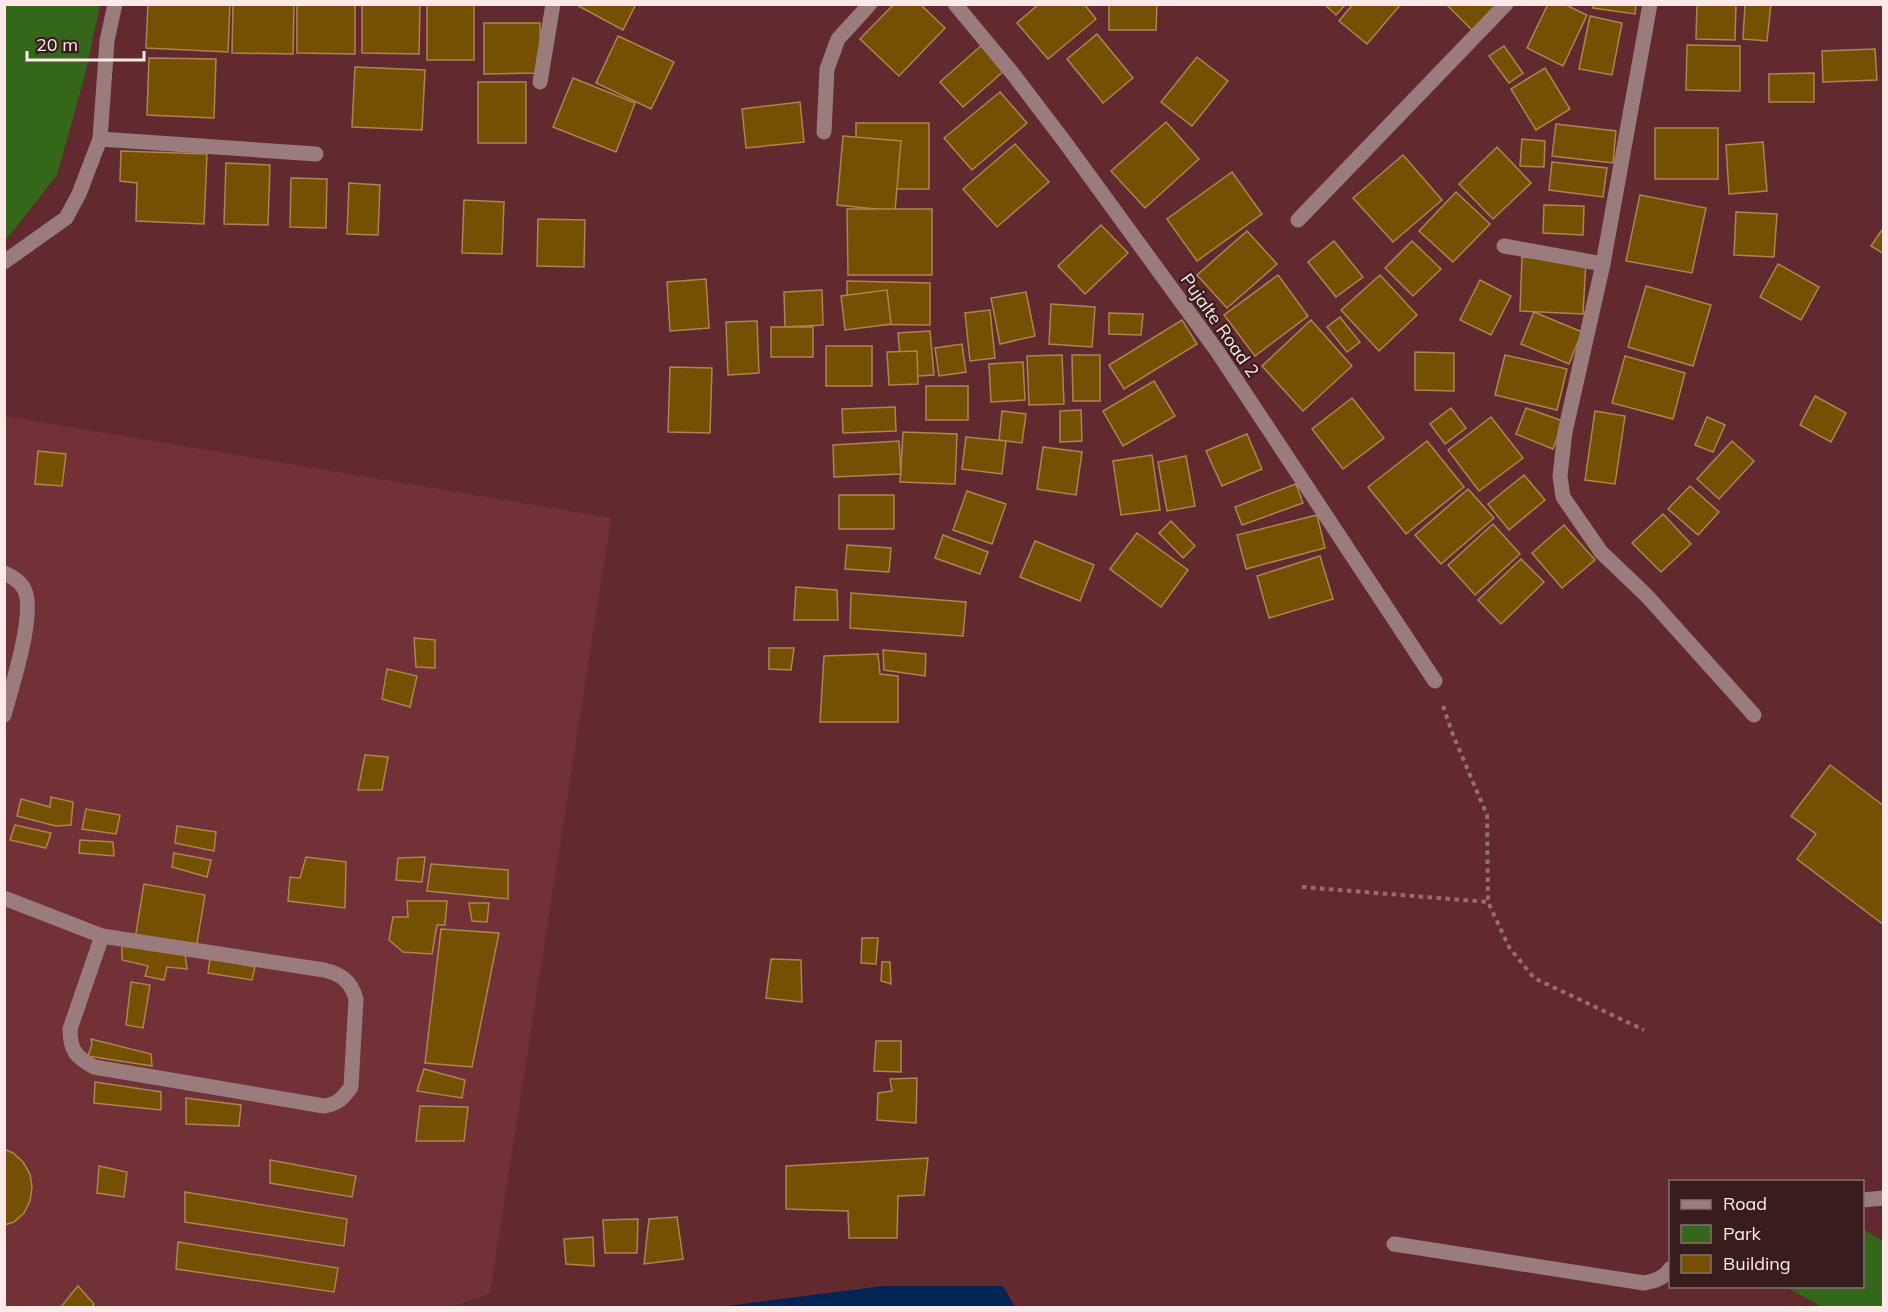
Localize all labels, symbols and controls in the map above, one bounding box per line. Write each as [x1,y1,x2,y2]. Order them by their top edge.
scale bar [27,24,144,62]
text: 20 m [36,33,78,56]
street label: Pujalte Road 2 [1176,269,1264,381]
legend [1669,1180,1864,1288]
text: Road [1723,1192,1767,1215]
text: Park [1723,1222,1762,1245]
text: Building [1723,1252,1791,1275]

